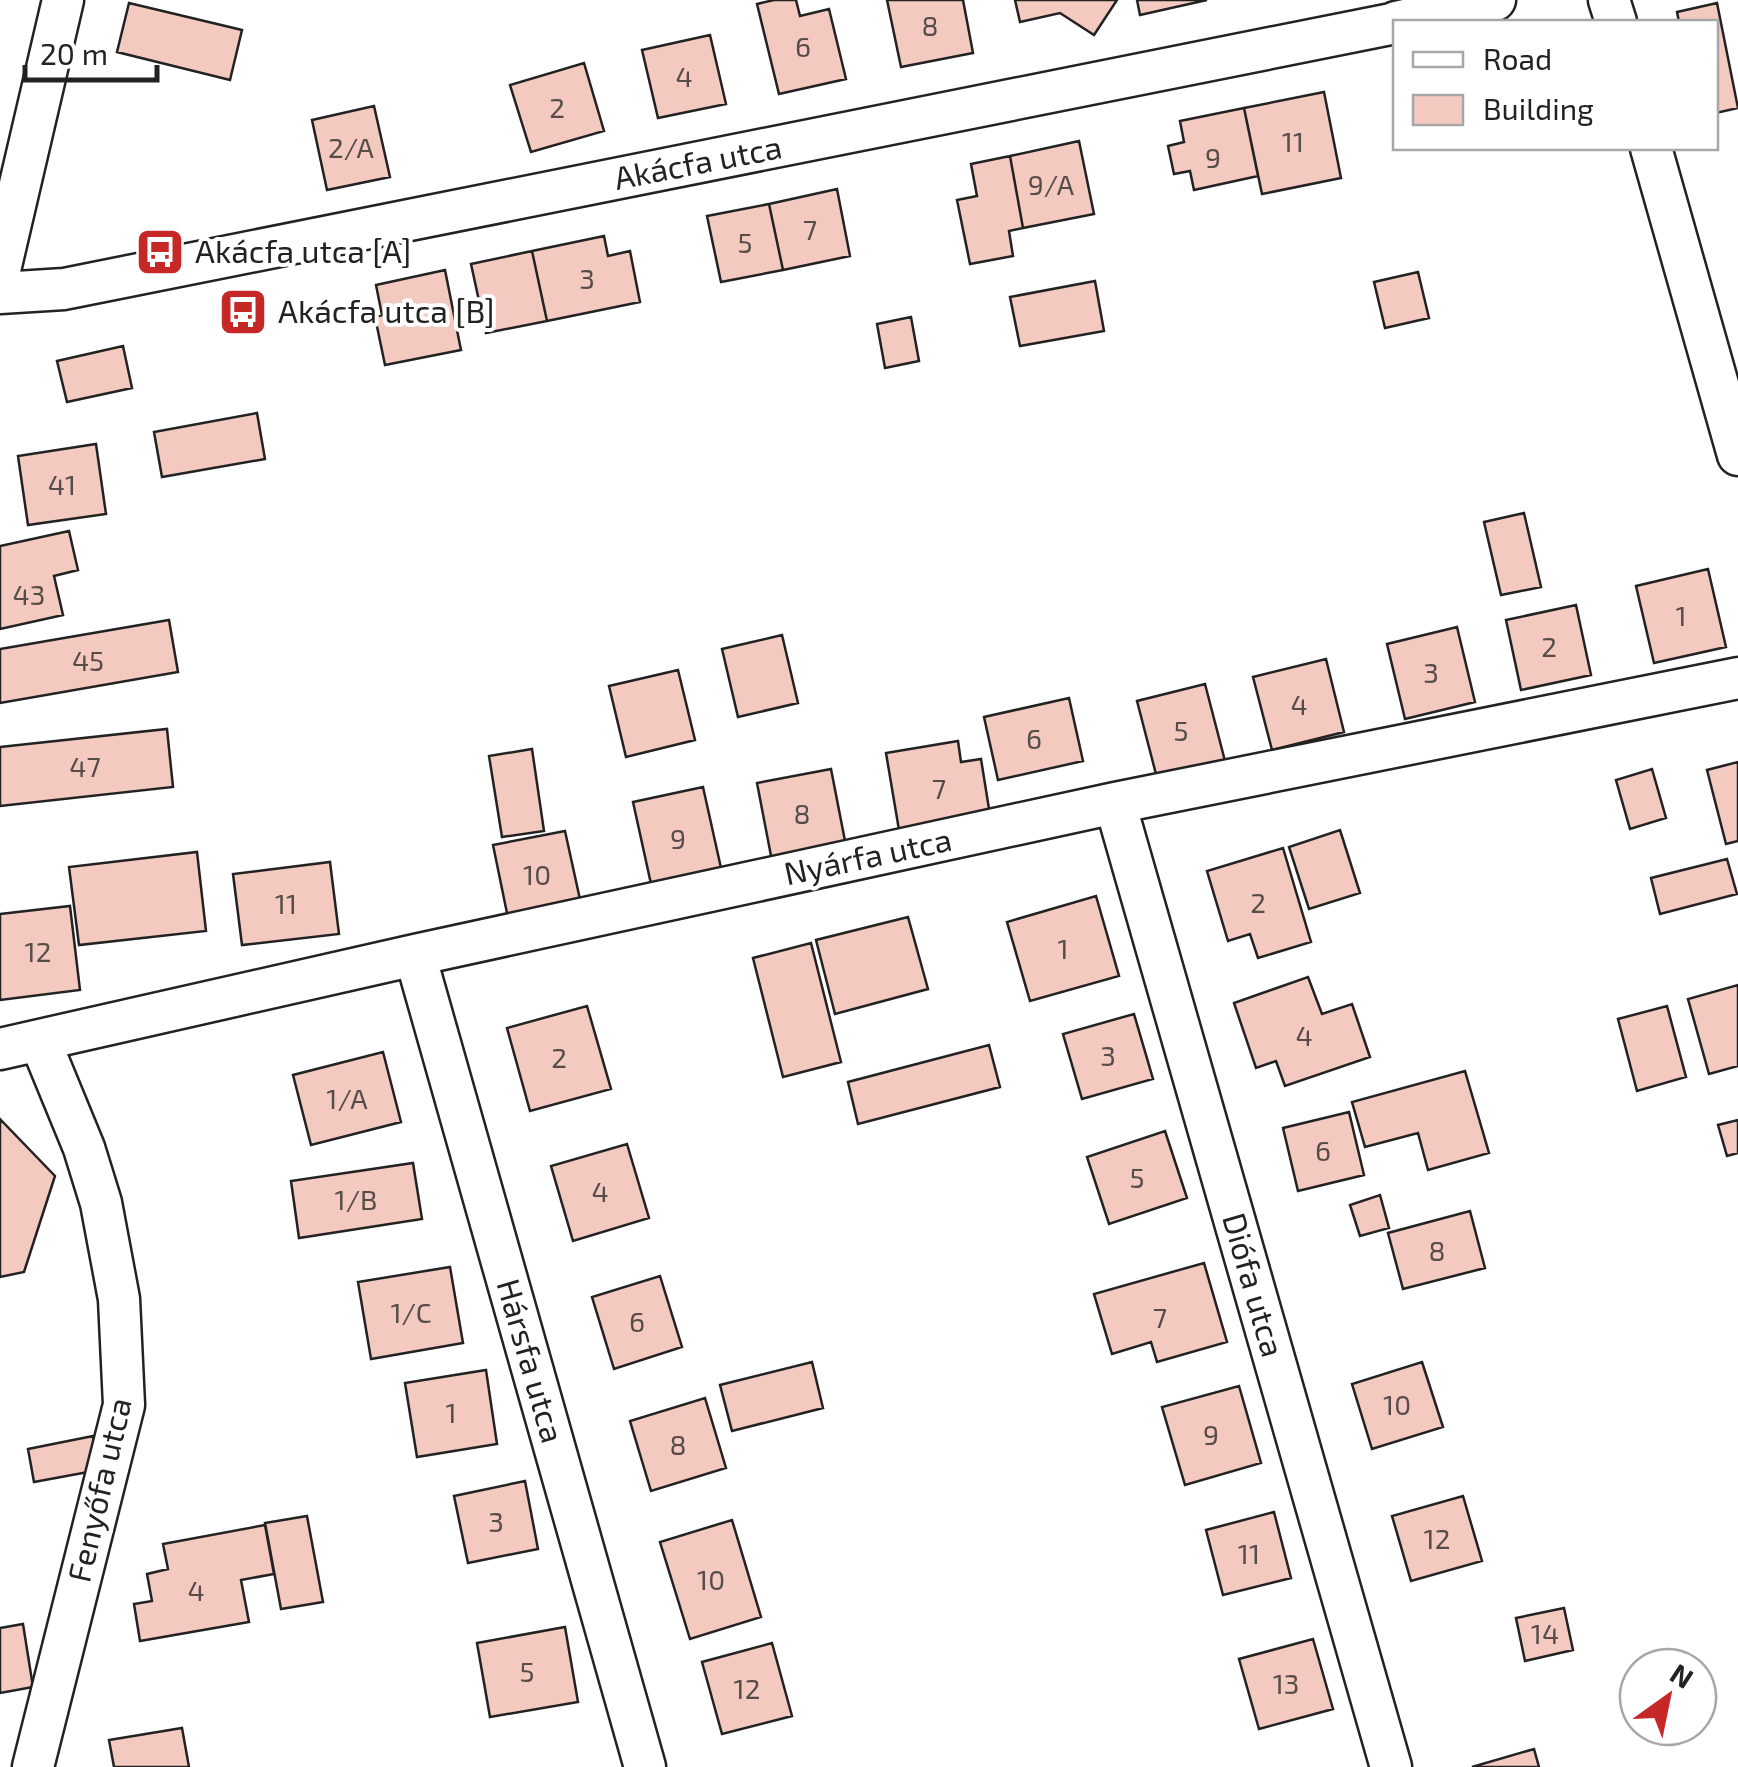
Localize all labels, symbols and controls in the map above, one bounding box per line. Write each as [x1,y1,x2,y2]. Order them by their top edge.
house number: 8 [922,8,939,42]
scale bar [25,20,158,82]
legend [1393,20,1718,150]
house number: 6 [795,29,811,63]
text: 20 m [40,35,108,71]
text: Road [1483,40,1552,76]
house number: 4 [675,59,693,93]
house number: 2 [549,90,565,124]
text: Building [1483,90,1594,126]
house number: 11 [1282,124,1304,158]
street label: Akácfa utca [611,126,785,196]
house number: 2/A [328,130,375,164]
house number: 9 [1205,140,1221,174]
house number: 9/A [1028,167,1075,201]
house number: 7 [803,212,817,246]
house number: 5 [737,225,753,259]
bus stop icon: Akácfa utca [A] [134,226,186,278]
place label: Akácfa utca [A] [195,231,412,269]
house number: 3 [579,261,595,295]
bus stop icon: Akácfa utca [B] [217,286,269,338]
place label: Akácfa utca [B] [278,291,495,329]
house number: 41 [48,467,76,501]
house number: 43 [13,577,45,611]
house number: 1 [1675,598,1687,632]
house number: 2 [1541,629,1557,663]
house number: 45 [72,643,104,677]
house number: 3 [1423,655,1439,689]
house number: 4 [1290,687,1308,721]
house number: 5 [1173,713,1189,747]
house number: 6 [1026,721,1042,755]
house number: 47 [69,749,101,783]
house number: 7 [932,771,946,805]
house number: 8 [794,796,811,830]
street label: Nyárfa utca [780,819,955,891]
house number: 9 [670,821,686,855]
house number: 10 [523,857,551,891]
house number: 2 [1250,885,1266,919]
house number: 11 [275,886,297,920]
house number: 1 [1057,931,1069,965]
house number: 12 [25,934,51,968]
house number: 4 [1295,1018,1313,1052]
house number: 3 [1100,1038,1116,1072]
house number: 2 [551,1040,567,1074]
house number: 1/A [326,1081,368,1115]
house number: 6 [1315,1133,1331,1167]
house number: 5 [1129,1160,1145,1194]
house number: 4 [591,1174,609,1208]
house number: 1/B [335,1182,377,1216]
street label: Diófa utca [1216,1208,1294,1361]
house number: 8 [1429,1233,1446,1267]
street label: Hársfa utca [490,1274,573,1447]
house number: 1/C [390,1295,432,1329]
house number: 7 [1153,1300,1167,1334]
house number: 6 [629,1304,645,1338]
house number: 10 [1383,1387,1411,1421]
street label: Fenyőfa utca [58,1394,138,1585]
house number: 1 [445,1395,457,1429]
house number: 9 [1203,1417,1219,1451]
house number: 8 [670,1427,687,1461]
house number: 3 [488,1504,504,1538]
house number: 12 [1424,1521,1450,1555]
house number: 11 [1238,1536,1260,1570]
house number: 10 [697,1562,725,1596]
house number: 4 [187,1573,205,1607]
house number: 14 [1531,1616,1559,1650]
north arrow [1618,1647,1718,1747]
house number: 5 [519,1654,535,1688]
text: N [1664,1655,1700,1695]
house number: 13 [1273,1666,1299,1700]
house number: 12 [734,1671,760,1705]

